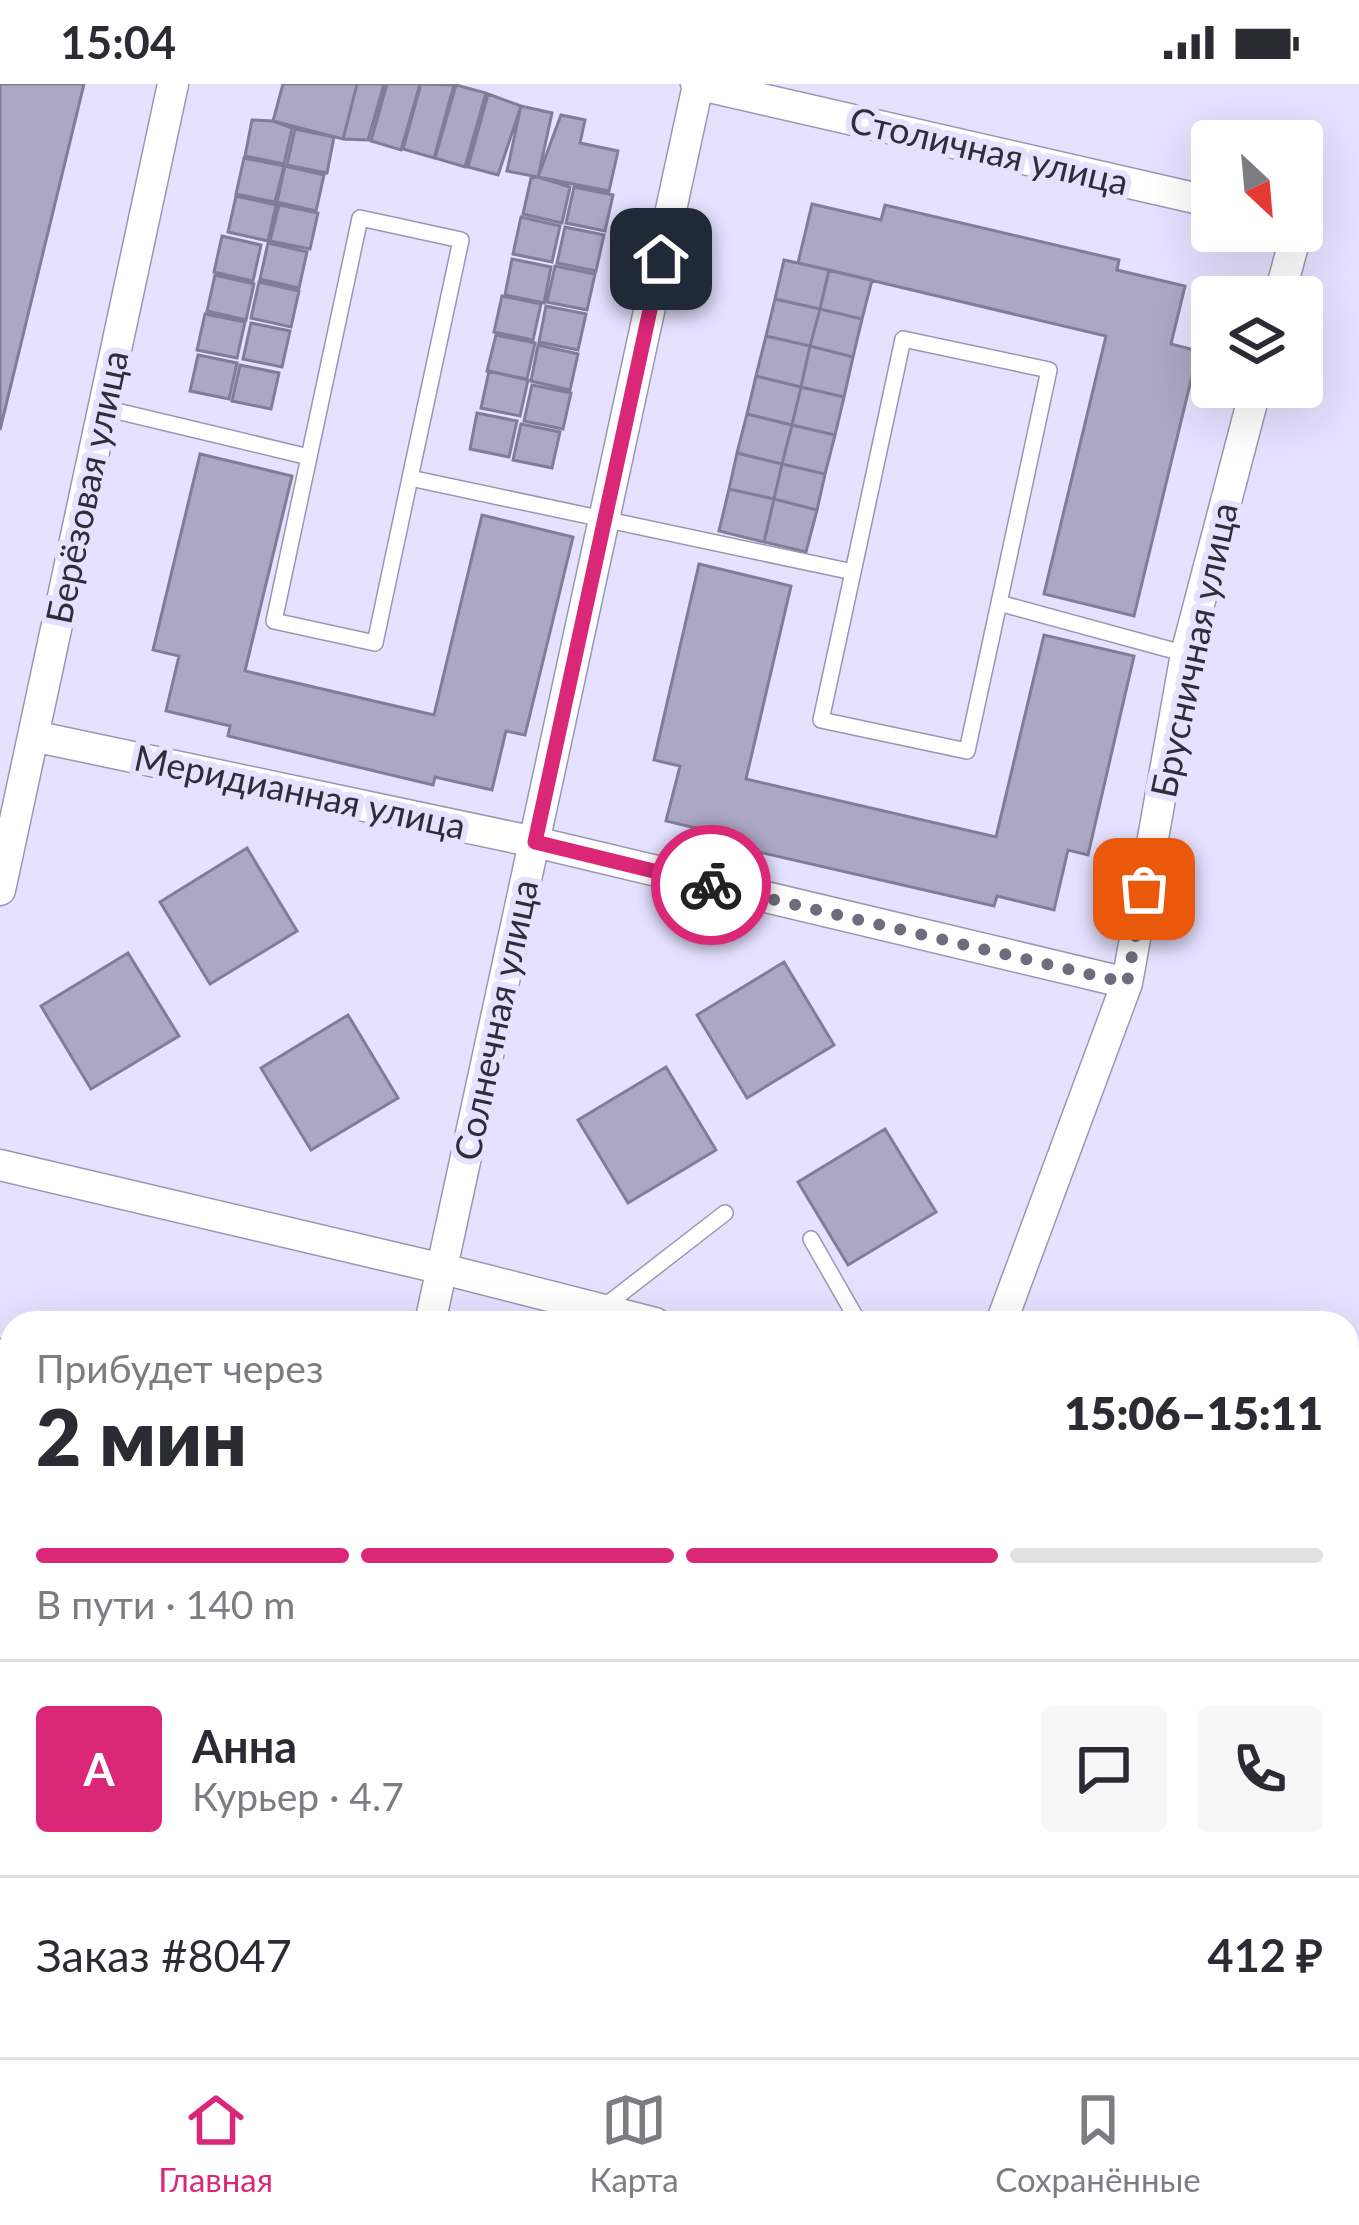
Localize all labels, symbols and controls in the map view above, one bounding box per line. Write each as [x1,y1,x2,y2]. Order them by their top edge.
text: 15:04 [60,15,176,69]
street label: Столичная улица [846,97,1133,203]
north arrow [1191,120,1323,252]
map controls [1191,120,1323,408]
pin [610,208,712,310]
icon: home [628,226,694,292]
button: layers [1191,276,1323,408]
street label: Берёзовая улица [36,346,136,627]
street label: Брусничная улица [1140,499,1246,801]
street label: Меридианная улица [131,734,470,848]
courier [651,825,771,945]
pin [1093,838,1195,940]
icon: bike [678,852,744,918]
icon: bag [1111,856,1177,922]
street label: Солнечная улица [444,875,546,1164]
text: Прибудет через [36,1345,323,1391]
text: 15:06–15:11 [1064,1386,1323,1440]
text: 2 мин [36,1389,247,1483]
text: В пути · 140 m [36,1581,295,1627]
button: chat [1041,1706,1167,1832]
button: phone [1197,1706,1323,1832]
text: Анна [192,1719,297,1773]
text: А [83,1742,115,1796]
text: Курьер · 4.7 [192,1773,404,1819]
text: Заказ #8047 [36,1928,292,1982]
text: 412 ₽ [1208,1928,1323,1982]
tab: Главная [158,2087,273,2199]
tab: Карта [590,2087,679,2199]
tab: Сохранённые [995,2087,1201,2199]

